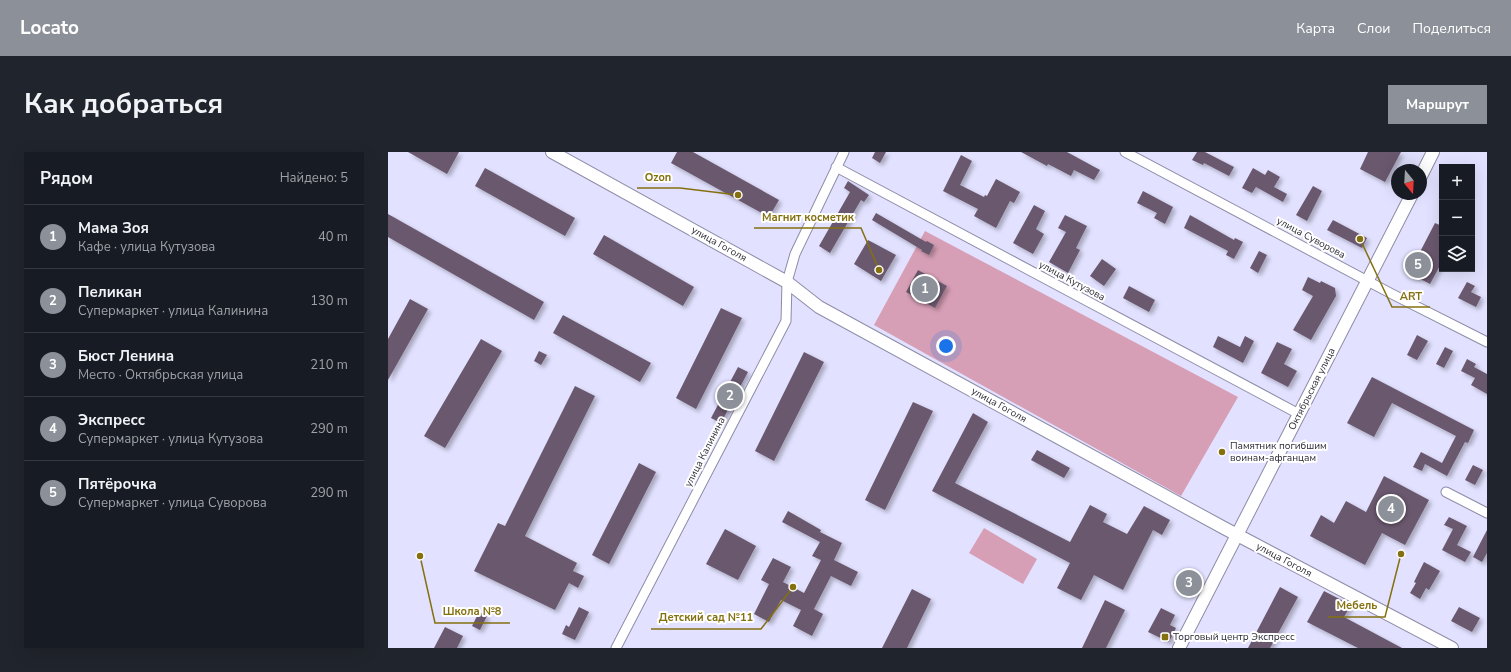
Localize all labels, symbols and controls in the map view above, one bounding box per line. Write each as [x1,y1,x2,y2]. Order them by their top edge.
text: Locato [20,15,79,41]
text: Карта [1296,19,1335,38]
text: Слои [1357,19,1391,38]
text: Поделиться [1413,19,1491,38]
text: Как добраться [24,85,223,123]
button: Маршрут [1388,85,1487,124]
north arrow [1391,164,1427,200]
map controls [1439,164,1475,272]
button: + [1439,164,1475,200]
callout: Ozon [637,165,680,188]
text: Рядом [40,167,93,190]
text: Найдено: 5 [280,169,348,187]
text: Ozon [645,170,671,185]
button: − [1439,200,1475,236]
callout: Магнит косметик [754,205,861,228]
text: Магнит косметик [762,210,855,225]
street label: улица Суворова [1274,214,1348,262]
text: Мама Зоя [78,218,149,238]
street label: улица Гоголя [689,223,749,265]
text: 1 [49,228,57,246]
text: 40 m [318,228,348,246]
button: layers [1439,236,1475,272]
text: Кафе · улица Кутузова [78,238,215,256]
pin: 5 [1405,250,1431,280]
street label: улица Кутузова [1036,258,1108,304]
pin: 1 [912,274,938,304]
text: Пеликан [78,282,142,302]
callout: ART [1392,284,1430,307]
text: ART [1400,289,1422,304]
text: 2 [49,292,57,310]
text: 130 m [310,292,348,310]
text: Супермаркет · улица Калинина [78,302,268,320]
your location [936,336,956,356]
street label: Октябрьская улица [1285,345,1339,433]
text: Бюст Ленина [78,346,174,366]
text: 3 [49,356,57,374]
text: 210 m [310,356,348,374]
text: Место · Октябрьская улица [78,366,243,384]
pin: 2 [717,381,743,411]
street label: улица Гоголя [969,384,1029,426]
text: Экспресс [78,410,145,430]
street label: улица Калинина [681,415,729,489]
text: 4 [49,420,57,438]
text: 290 m [310,420,348,438]
text: Супермаркет · улица Кутузова [78,430,263,448]
place label: Памятник погибшим воинам-афганцам [1230,439,1327,465]
marker: Памятник погибшим воинам-афганцам [1217,447,1227,457]
text: Пятёрочка [78,474,157,494]
text: 5 [49,484,57,502]
text: 290 m [310,484,348,502]
text: Супермаркет · улица Суворова [78,494,267,512]
pin: 4 [1378,494,1404,524]
street label: улица Гоголя [1254,539,1314,581]
pin: 3 [1176,568,1202,598]
callout: Мебель [1328,594,1385,617]
text: Мебель [1337,598,1377,613]
callout: Школа №8 [435,600,510,623]
text: Школа №8 [443,604,502,619]
callout: Детский сад №11 [651,606,761,629]
text: Детский сад №11 [659,610,753,625]
place label: Торговый центр Экспресс [1173,630,1295,644]
marker: Торговый центр Экспресс [1160,632,1170,642]

